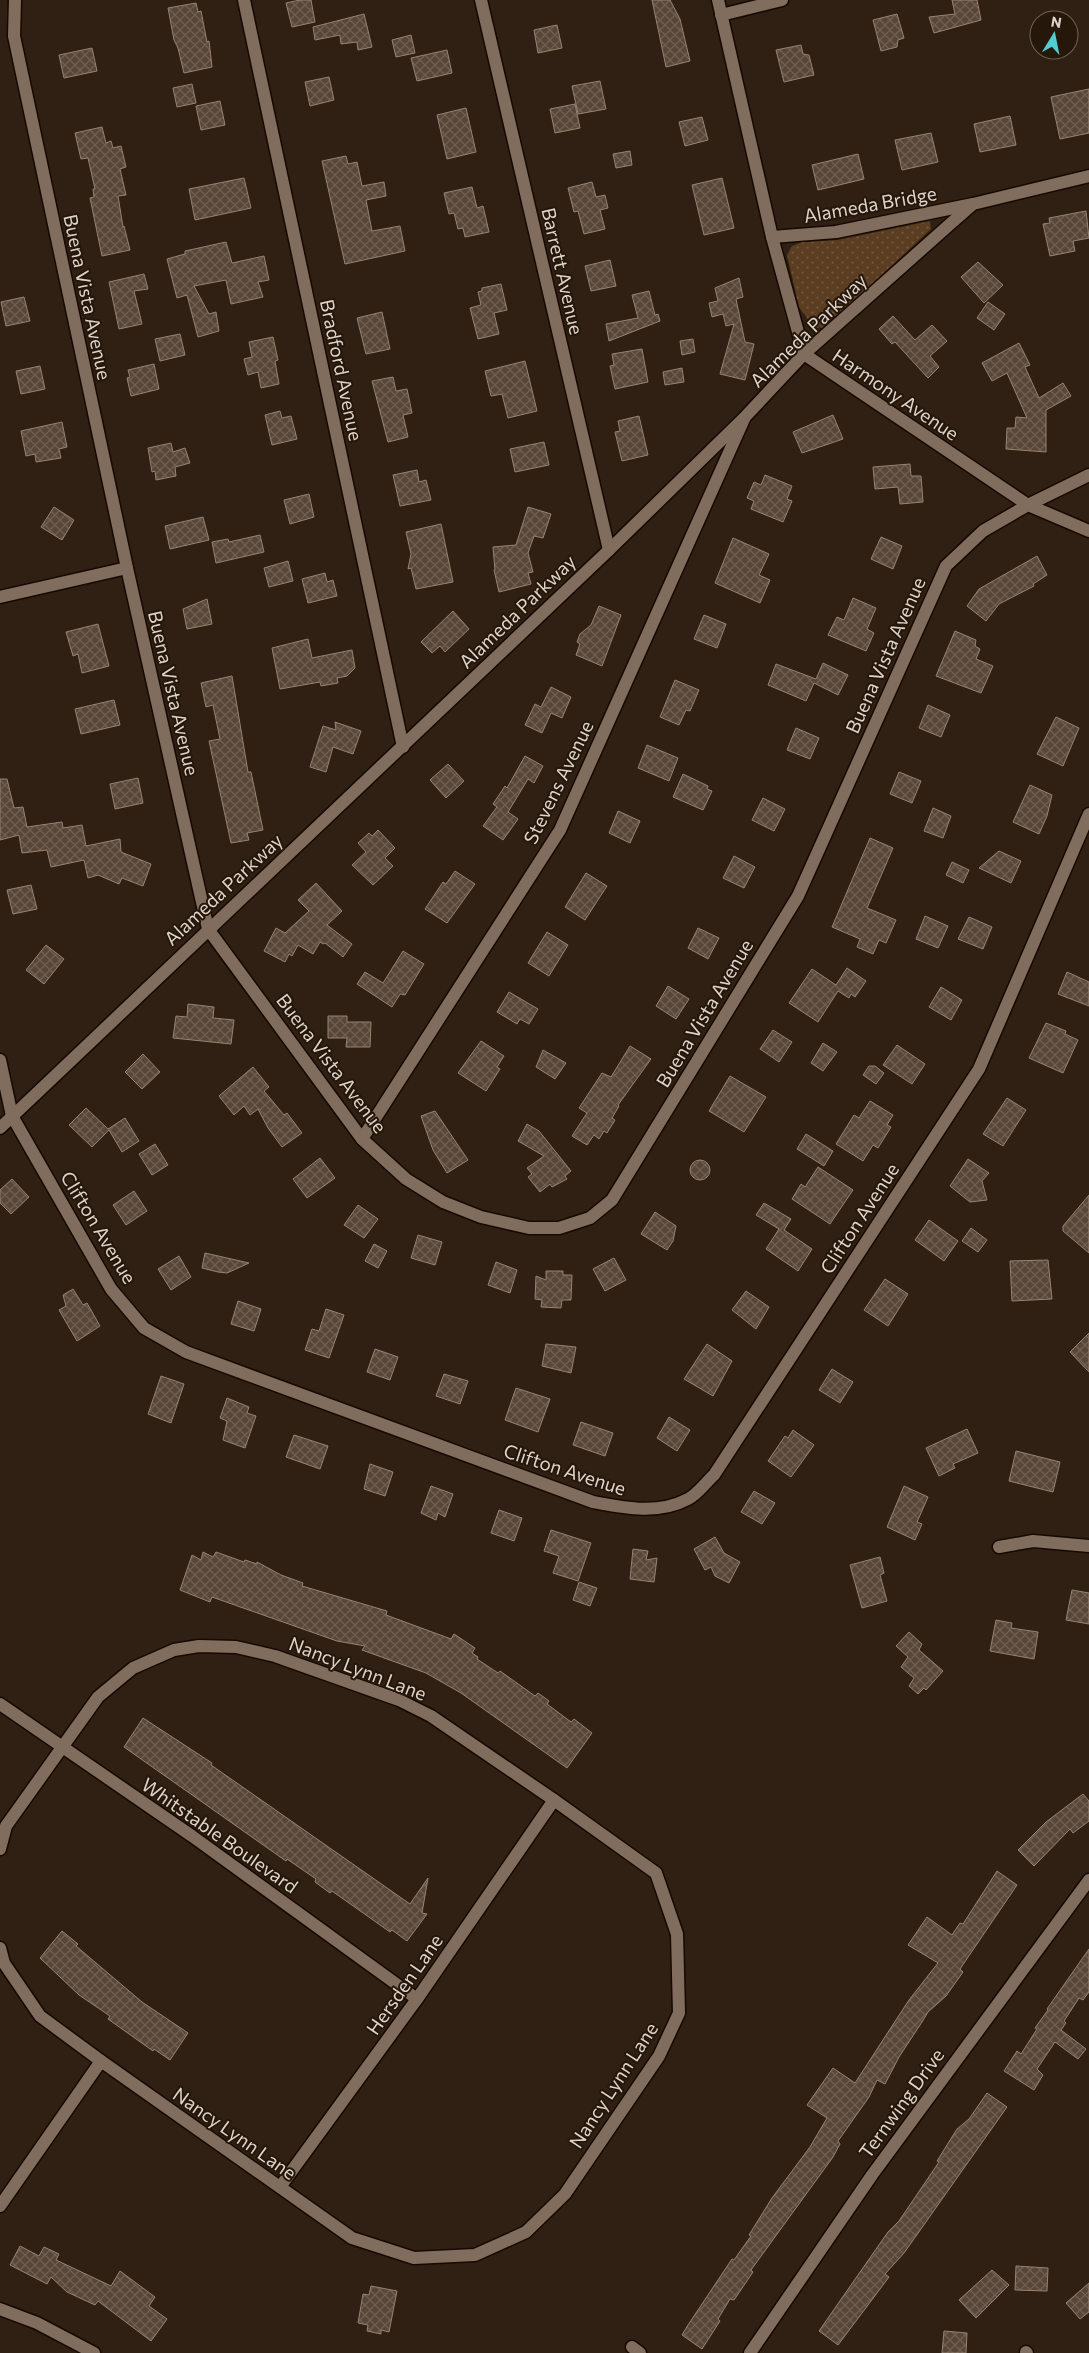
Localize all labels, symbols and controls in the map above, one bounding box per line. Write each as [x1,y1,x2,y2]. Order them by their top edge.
north arrow [1029,10,1079,60]
text: N [1050,12,1063,31]
street label: Alameda Bridge [802,181,938,227]
street label: Barrett Avenue [537,205,589,337]
street label: Buena Vista Avenue [59,212,117,382]
street label: Alameda Parkway [745,268,871,392]
street label: Bradford Avenue [316,297,368,443]
street label: Harmony Avenue [829,343,963,445]
street label: Alameda Parkway [454,549,580,673]
street label: Buena Vista Avenue [840,573,930,737]
street label: Buena Vista Avenue [144,608,204,778]
street label: Stevens Avenue [518,717,598,847]
street label: Alameda Parkway [159,828,287,950]
street label: Buena Vista Avenue [651,935,757,1091]
street label: Buena Vista Avenue [272,989,392,1137]
street label: Clifton Avenue [815,1158,903,1278]
street label: Clifton Avenue [56,1167,142,1287]
street label: Clifton Avenue [501,1438,629,1500]
street label: Nancy Lynn Lane [286,1631,430,1705]
street label: Whitstable Boulevard [137,1772,303,1898]
street label: Hersden Lane [361,1929,447,2039]
street label: Nancy Lynn Lane [564,2018,662,2152]
street label: Ternwing Drive [854,2044,948,2162]
street label: Nancy Lynn Lane [169,2082,301,2184]

